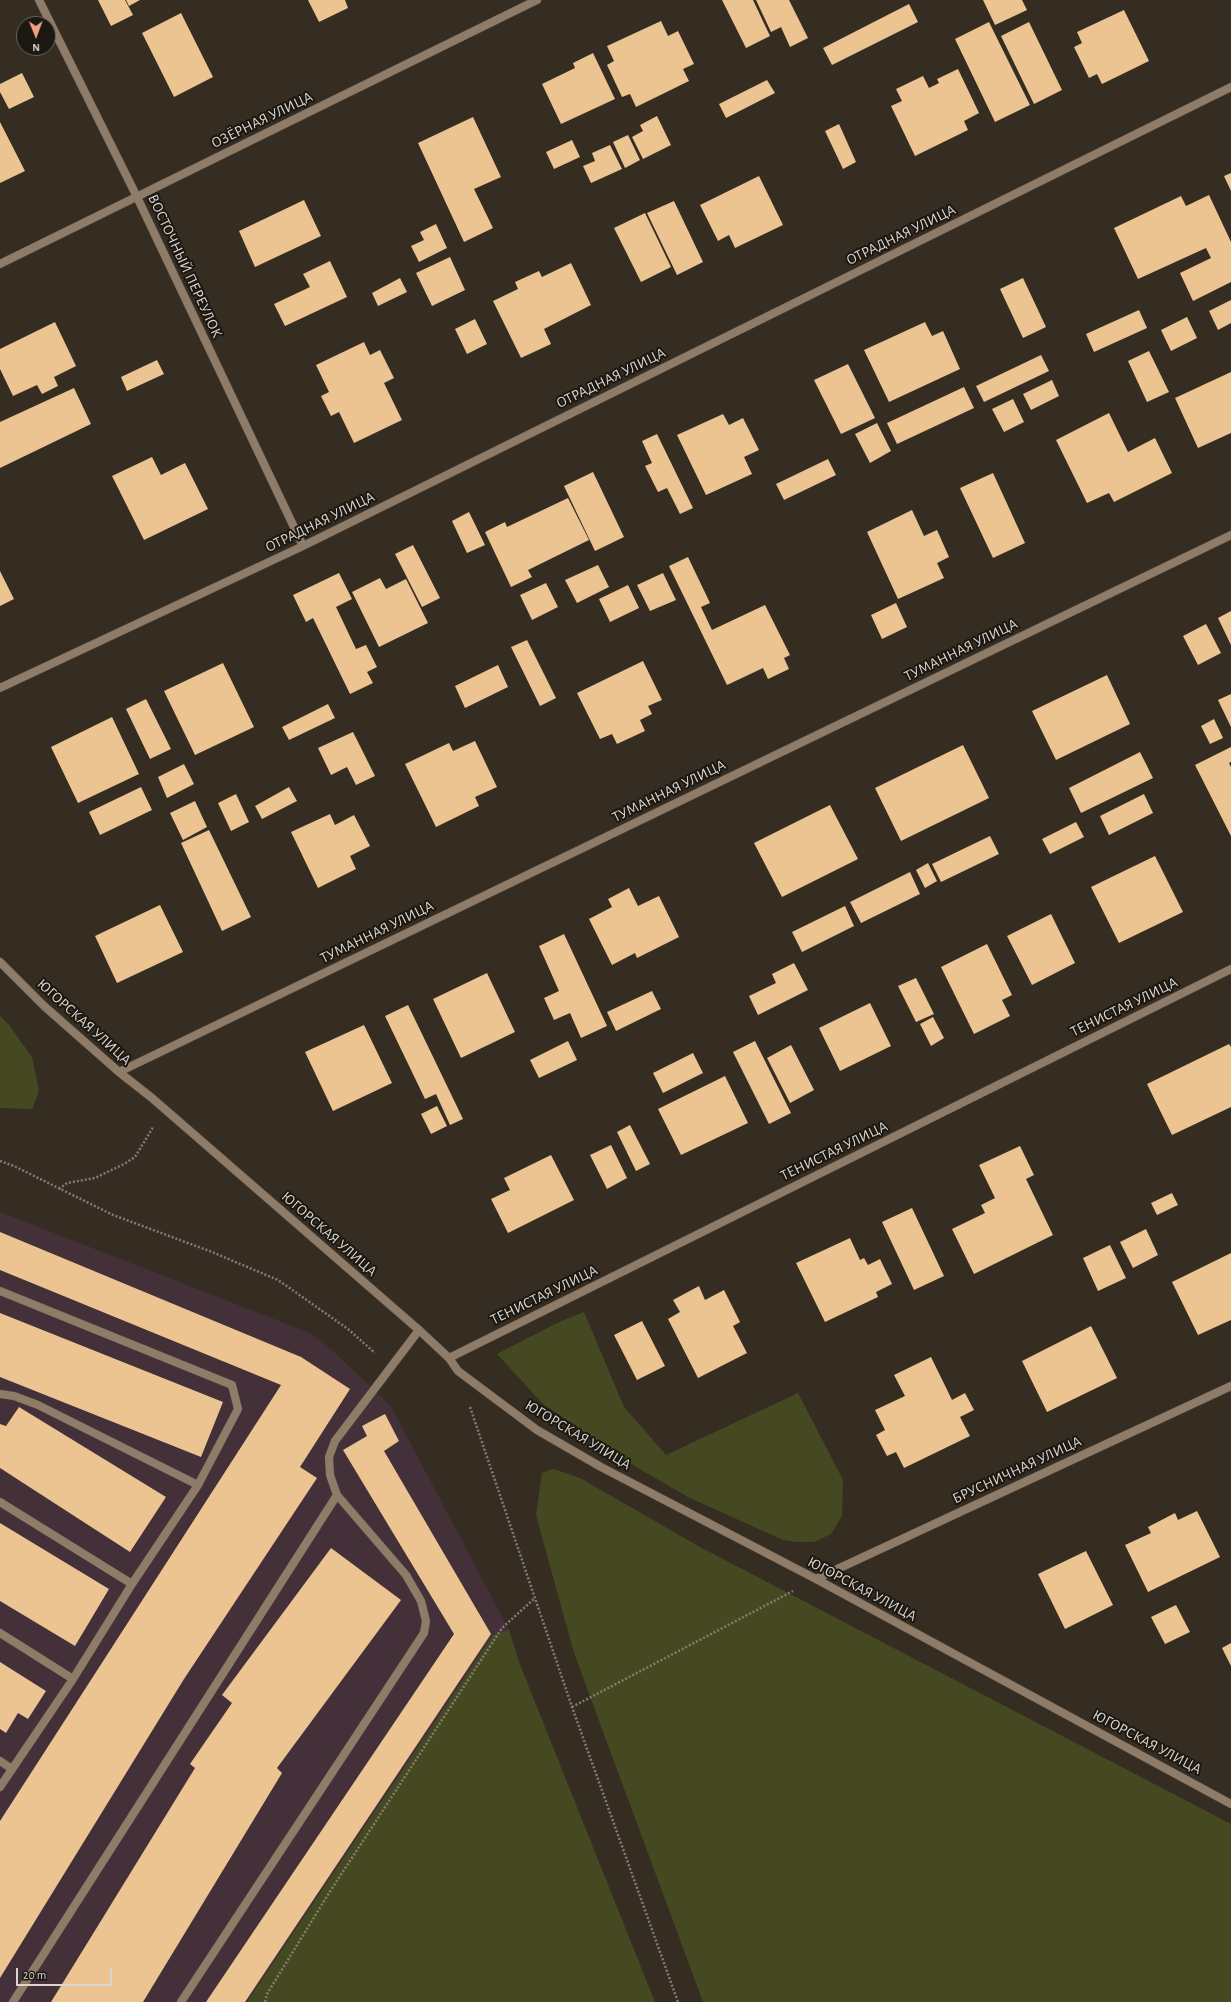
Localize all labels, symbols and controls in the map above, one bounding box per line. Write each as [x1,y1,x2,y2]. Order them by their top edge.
north arrow [16,16,56,56]
text: N [32,42,40,53]
street label: ОЗЁРНАЯ УЛИЦА [208,88,316,152]
street label: ВОСТОЧНЫЙ ПЕРЕУЛОК [144,191,226,341]
street label: ОТРАДНАЯ УЛИЦА [843,201,959,269]
street label: ОТРАДНАЯ УЛИЦА [553,344,669,412]
street label: ОТРАДНАЯ УЛИЦА [262,488,378,556]
street label: ТУМАННАЯ УЛИЦА [901,615,1021,685]
street label: ТУМАННАЯ УЛИЦА [609,756,729,826]
street label: ТУМАННАЯ УЛИЦА [317,897,437,967]
street label: ТЕНИСТАЯ УЛИЦА [1067,973,1181,1041]
street label: ЮГОРСКАЯ УЛИЦА [33,975,135,1069]
street label: ТЕНИСТАЯ УЛИЦА [777,1117,891,1185]
street label: ЮГОРСКАЯ УЛИЦА [278,1188,380,1280]
street label: ТЕНИСТАЯ УЛИЦА [487,1261,601,1329]
street label: ЮГОРСКАЯ УЛИЦА [522,1396,634,1474]
street label: БРУСНИЧНАЯ УЛИЦА [950,1432,1084,1508]
street label: ЮГОРСКАЯ УЛИЦА [804,1553,920,1625]
street label: ЮГОРСКАЯ УЛИЦА [1089,1706,1205,1778]
scale bar [18,1960,114,1986]
text: 20 m [23,1969,46,1981]

